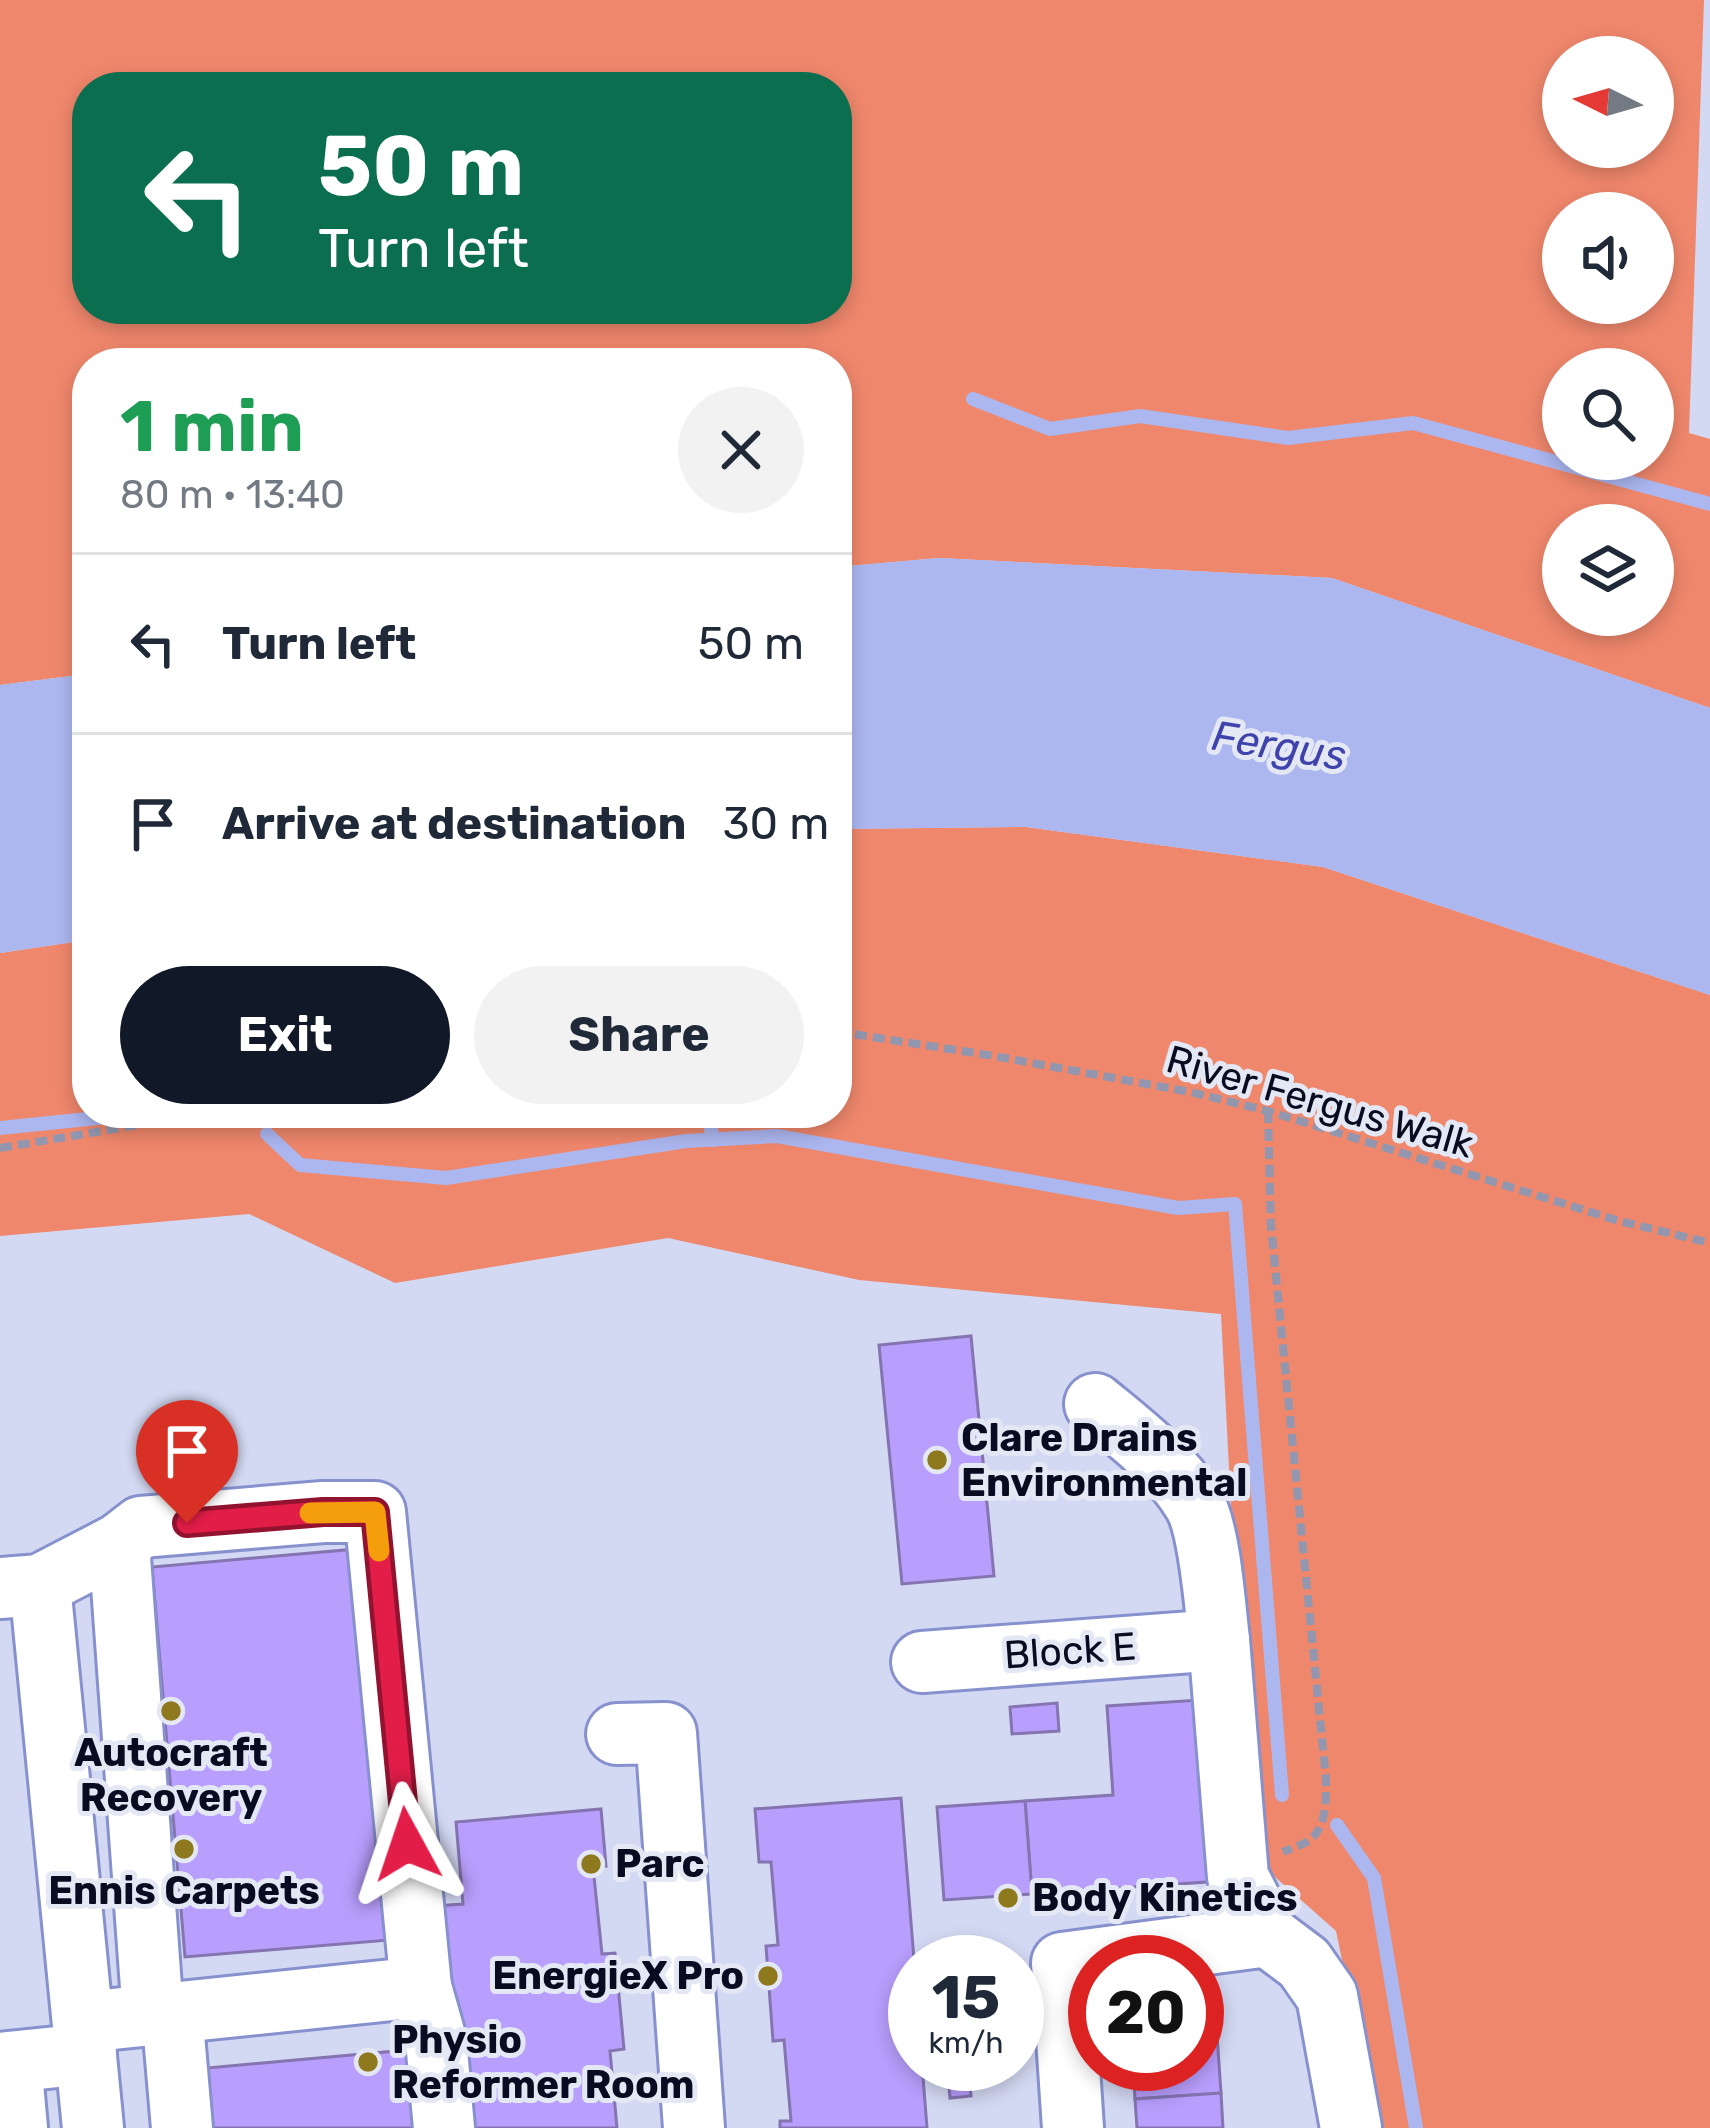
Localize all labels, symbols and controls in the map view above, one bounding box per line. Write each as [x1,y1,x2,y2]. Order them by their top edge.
north arrow [1542,36,1674,168]
map controls [1542,36,1674,636]
text: 50 m [318,116,524,216]
icon: left [120,120,276,276]
button: sound [1542,192,1674,324]
text: Turn left [318,217,529,281]
button: search [1542,348,1674,480]
text: 1 min [120,384,304,469]
button: close [678,387,804,513]
text: 80 m · 13:40 [120,472,345,518]
button: layers [1542,504,1674,636]
icon: left [120,611,186,677]
text: Turn left [222,617,416,670]
text: 50 m [698,617,804,670]
water label: Fergus [1208,711,1350,781]
icon: arrive [120,791,186,857]
text: Arrive at destination [222,797,687,850]
text: 30 m [723,797,829,850]
button: Exit [120,966,450,1104]
button: Share [474,966,804,1104]
street label: River Fergus Walk [1161,1036,1479,1168]
pin [136,1400,238,1523]
place label: Clare Drains Environmental [961,1415,1247,1506]
icon: arrive [154,1418,220,1484]
marker: Clare Drains Environmental [924,1447,950,1473]
street label: Block E [1002,1623,1138,1679]
marker: Autocraft Recovery [158,1698,184,1724]
place label: Autocraft Recovery [74,1730,268,1821]
position arrow [344,1781,470,1907]
marker: Ennis Carpets [171,1836,197,1862]
place label: Parc [615,1841,704,1887]
marker: Parc [578,1851,604,1877]
place label: Ennis Carpets [48,1868,320,1914]
place label: Body Kinetics [1032,1875,1298,1921]
marker: Body Kinetics [995,1885,1021,1911]
speed limit sign: 20 [1068,1935,1224,2091]
place label: EnergieX Pro [492,1953,744,1999]
text: 15 [932,1962,1000,2033]
marker: EnergieX Pro [755,1963,781,1989]
place label: Physio Reformer Room [392,2017,694,2108]
text: km/h [929,2025,1003,2061]
marker: Physio Reformer Room [355,2049,381,2075]

